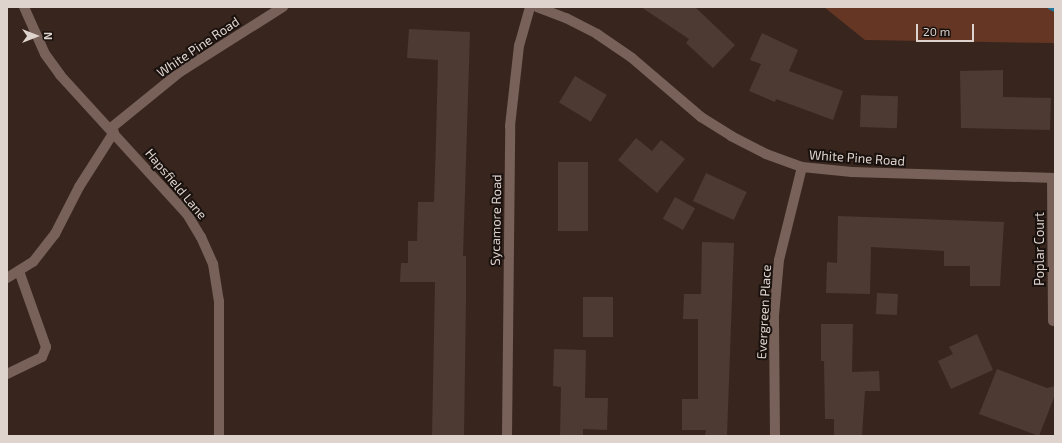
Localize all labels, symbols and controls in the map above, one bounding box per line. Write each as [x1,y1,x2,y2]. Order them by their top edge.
street label: White Pine Road [154,14,242,80]
north arrow [16,16,56,56]
scale bar [918,16,976,42]
text: 20 m [923,24,950,38]
text: N [42,32,55,40]
street label: Hapsfield Lane [142,146,210,222]
street label: White Pine Road [808,147,906,169]
street label: Sycamore Road [487,174,505,266]
street label: Poplar Court [1031,212,1047,286]
street label: Evergreen Place [754,264,774,360]

